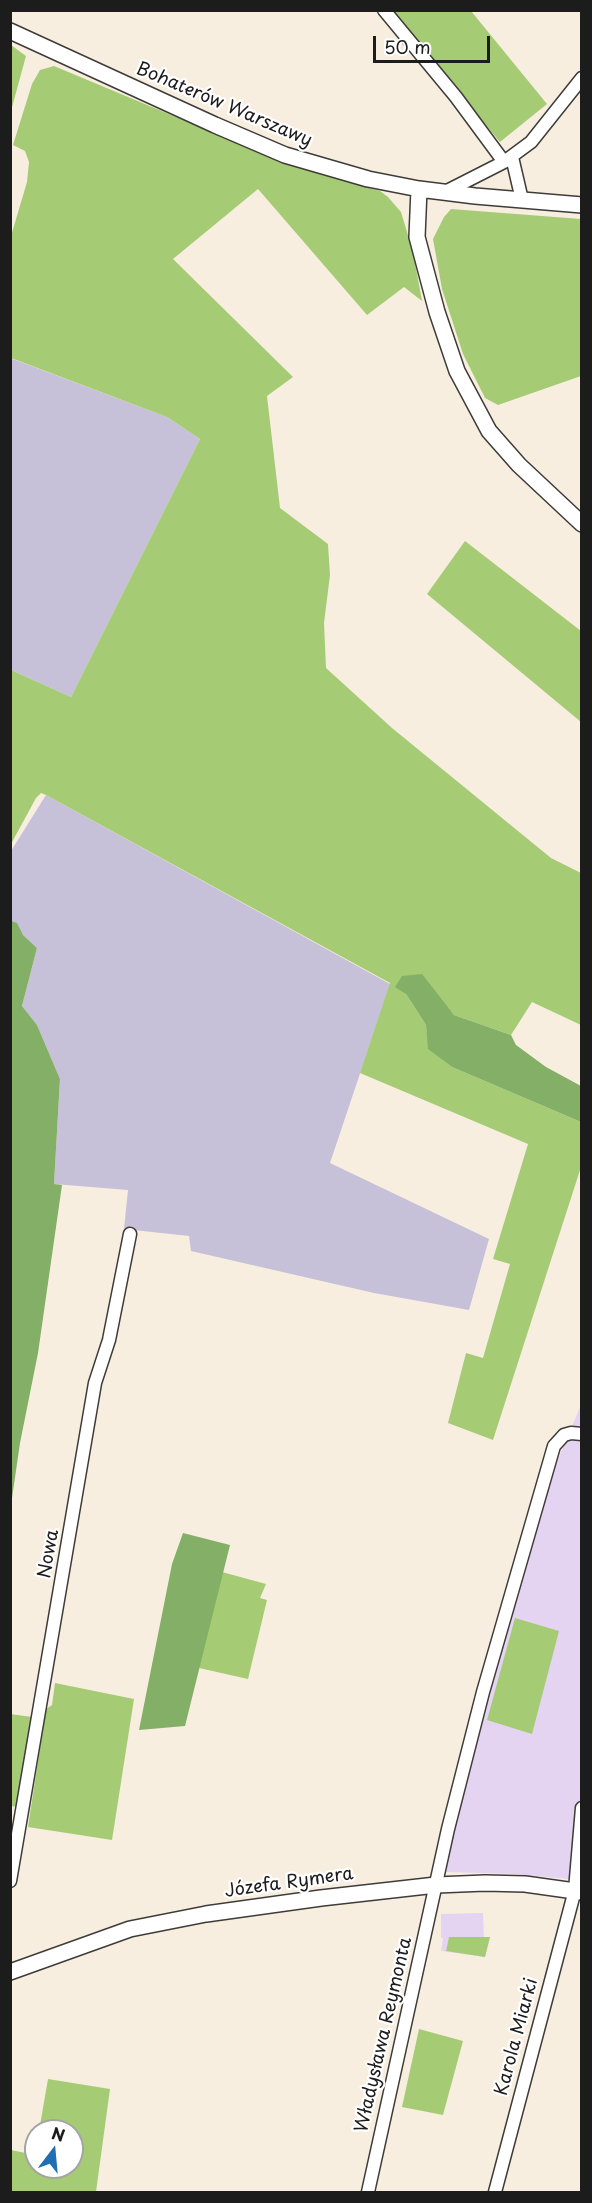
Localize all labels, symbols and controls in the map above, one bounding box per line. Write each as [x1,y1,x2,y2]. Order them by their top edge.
scale bar [376,24,493,62]
text: 50 m [384,33,431,60]
street label: Bohaterów Warszawy [133,58,315,152]
street label: Nowa [34,1528,64,1580]
street label: Józefa Rymera [223,1863,355,1903]
street label: Władysława Reymonta [351,1935,417,2135]
street label: Karola Miarki [491,1976,543,2098]
north arrow [24,2119,84,2179]
text: N [49,2120,68,2147]

